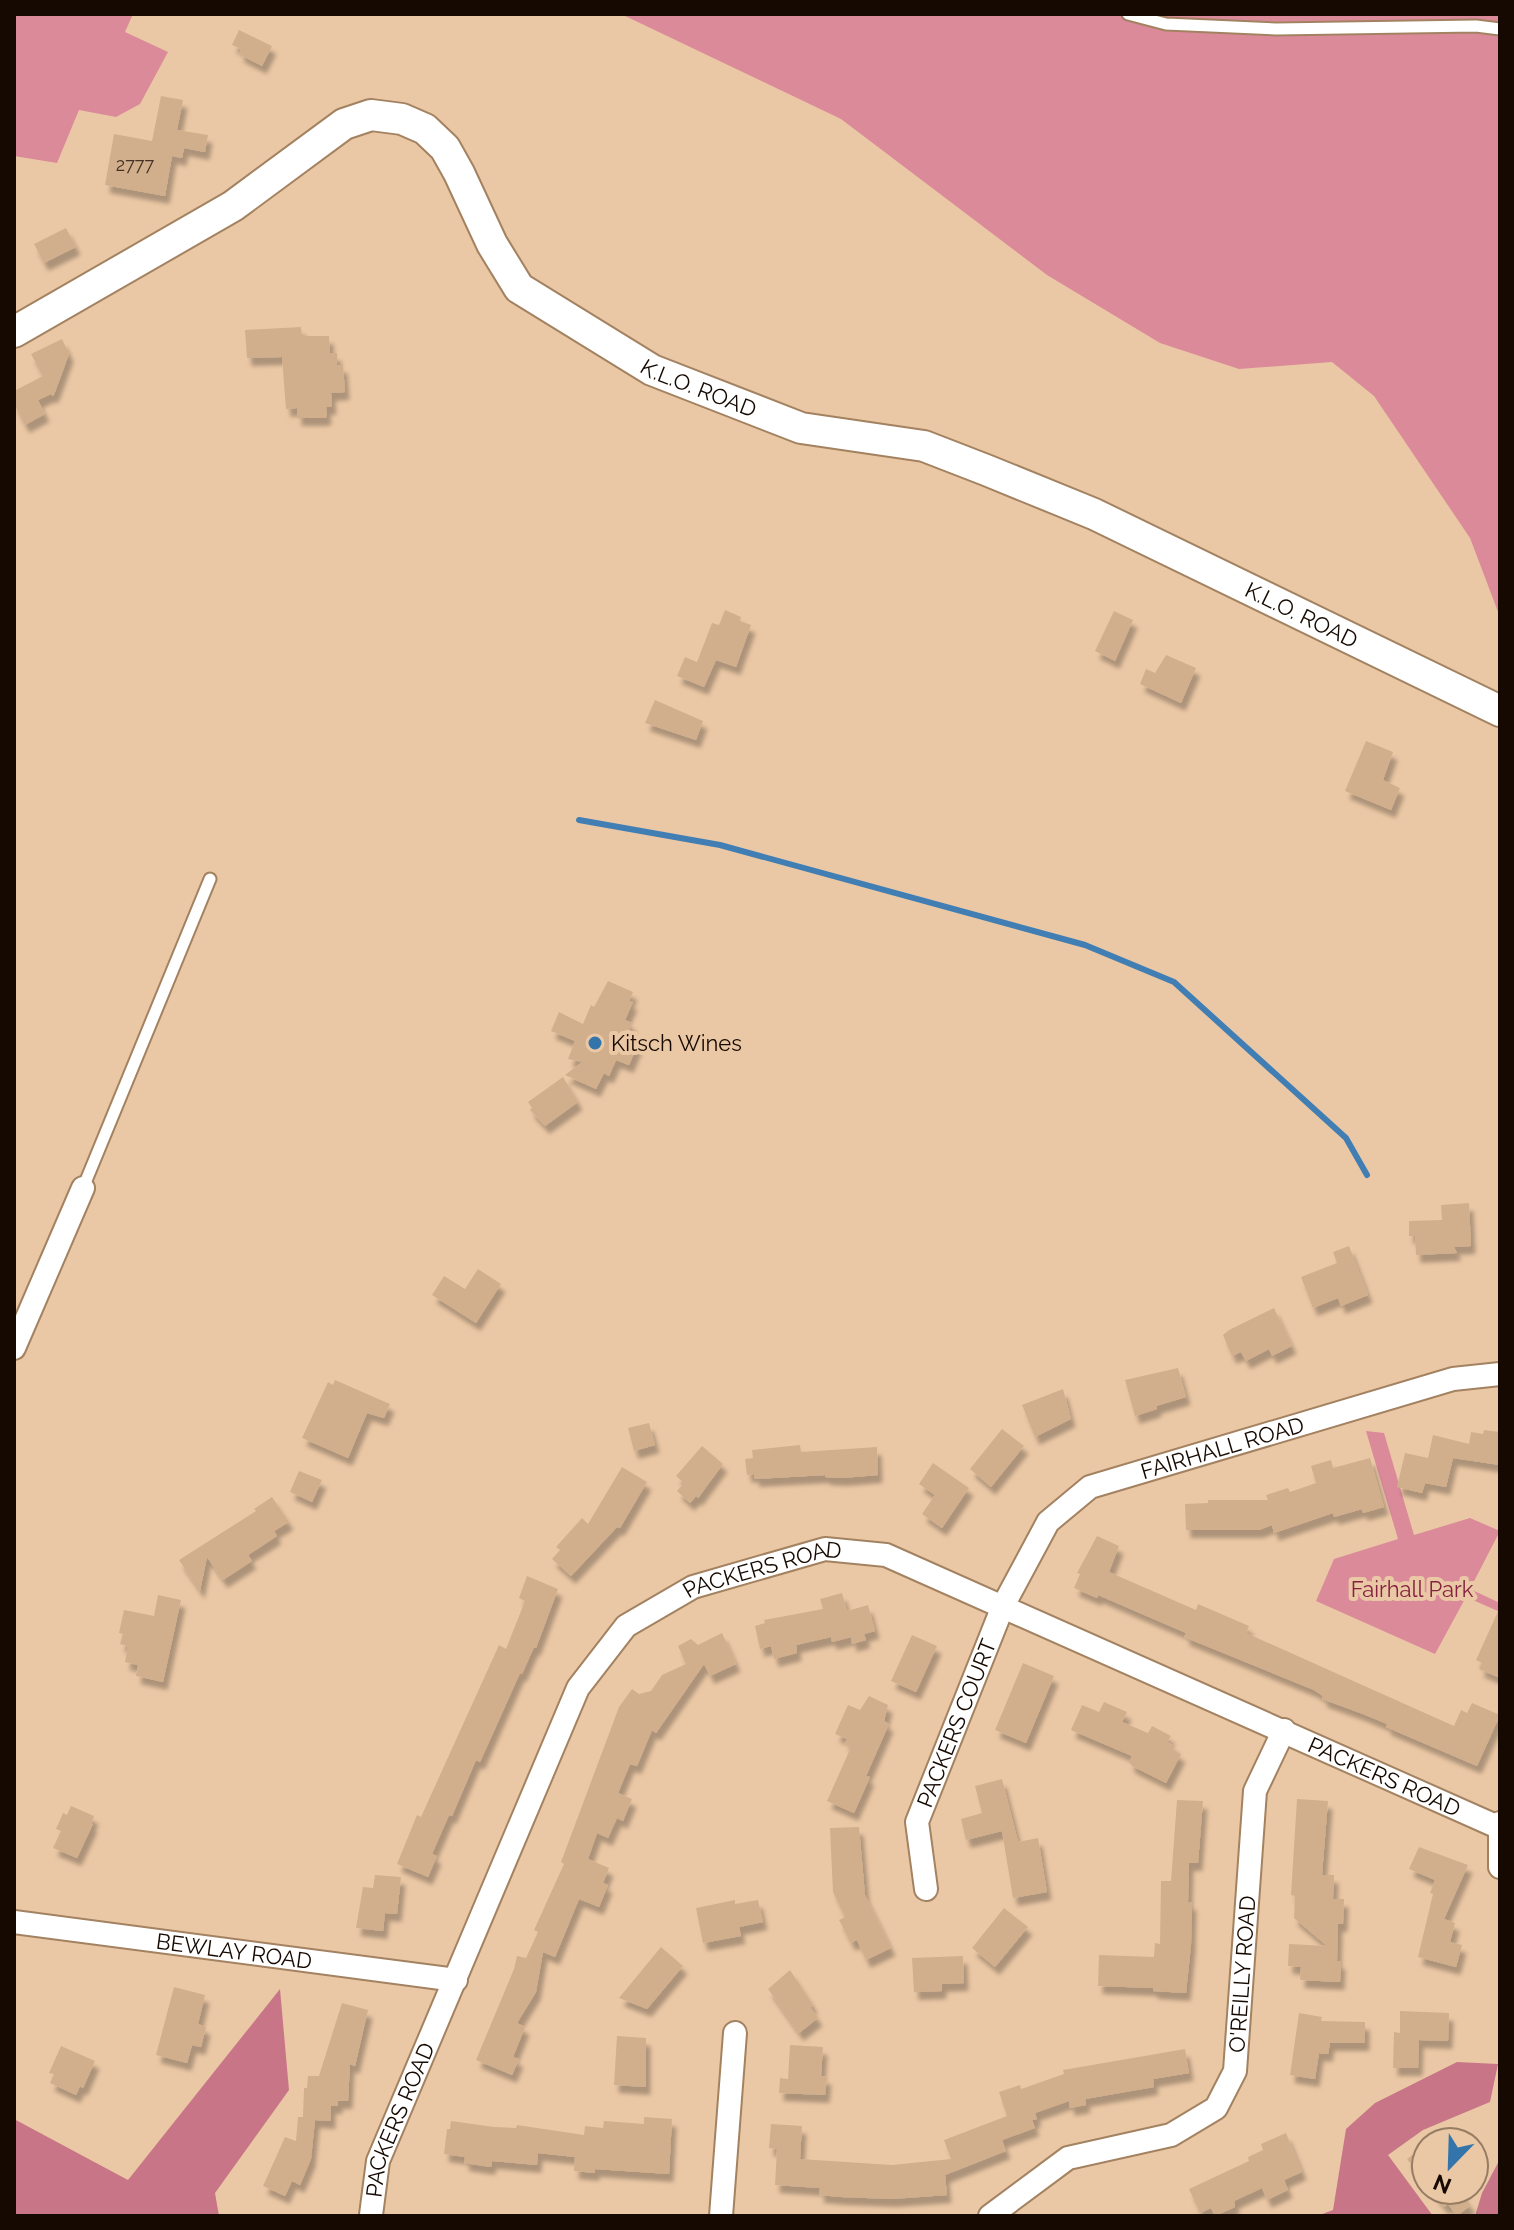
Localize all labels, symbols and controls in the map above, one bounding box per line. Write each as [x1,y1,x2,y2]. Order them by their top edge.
house number: 2777 [116,154,154,175]
street label: K.L.O. ROAD [636,353,760,422]
street label: K.L.O. ROAD [1241,576,1362,653]
place label: Kitsch Wines [611,1030,742,1056]
marker: Kitsch Wines [586,1034,604,1052]
street label: FAIRHALL ROAD [1137,1411,1307,1484]
street label: PACKERS ROAD [678,1536,843,1603]
park label: Fairhall Park [1351,1576,1474,1602]
street label: PACKERS COURT [911,1635,1002,1811]
street label: PACKERS ROAD [1304,1731,1465,1822]
street label: O'REILLY ROAD [1223,1895,1260,2053]
street label: BEWLAY ROAD [155,1928,314,1974]
street label: PACKERS ROAD [360,2039,440,2199]
north arrow [1410,2126,1490,2206]
text: N [1429,2169,1455,2200]

